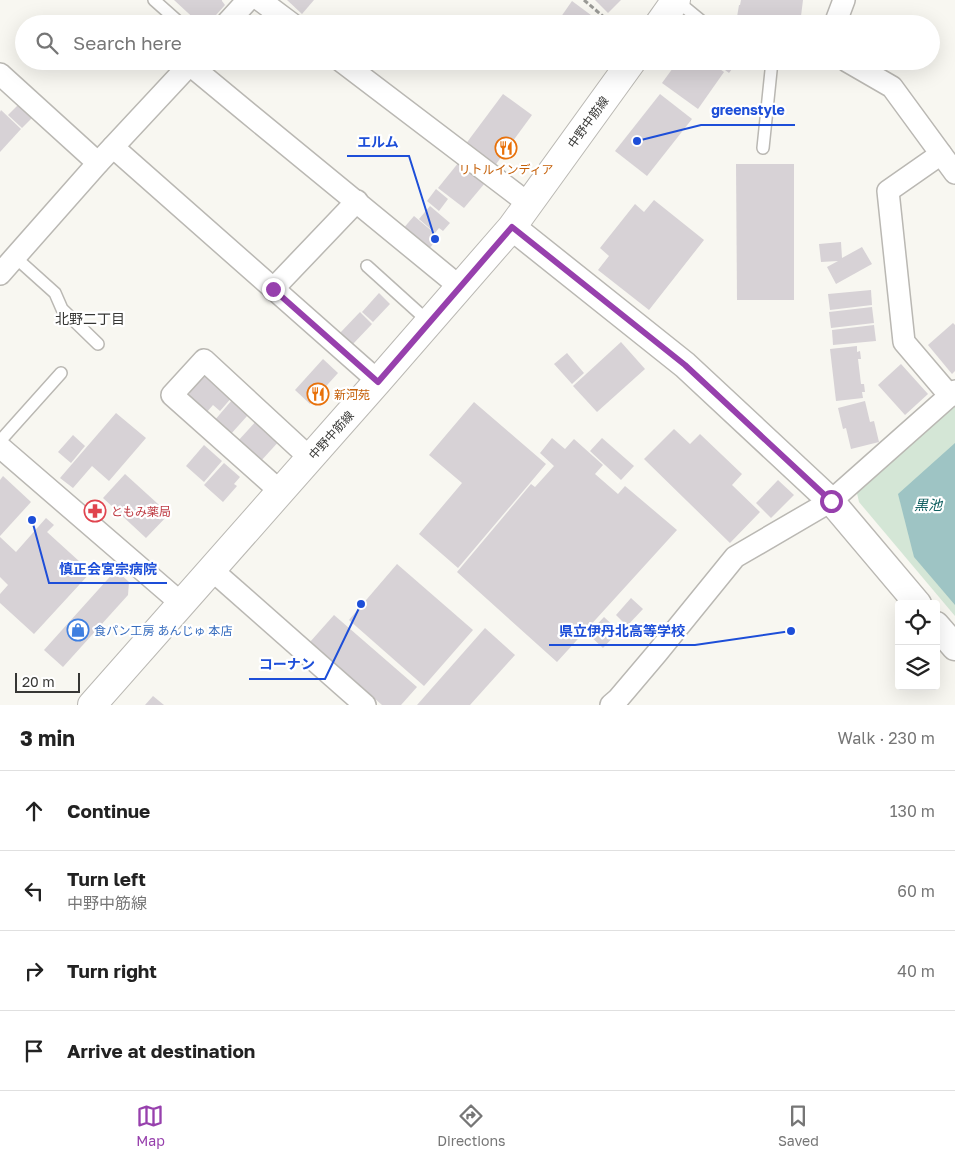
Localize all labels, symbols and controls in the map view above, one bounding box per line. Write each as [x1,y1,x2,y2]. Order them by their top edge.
search box [15,15,940,70]
icon: search [33,29,61,57]
text: Search here [73,31,182,54]
street label: 中野中筋線 [564,93,612,151]
callout: greenstyle [701,96,795,125]
text: greenstyle [711,101,785,118]
callout: エルム [347,127,409,156]
text: エルム [357,133,399,150]
restaurant icon: リトルインディア [494,136,518,160]
place label: リトルインディア [458,162,554,177]
route end [262,278,285,301]
district label: 北野二丁目 [55,310,125,327]
restaurant icon: 新河苑 [306,382,330,406]
place label: 新河苑 [334,387,370,402]
street label: 中野中筋線 [305,408,357,462]
route start [820,490,843,513]
water label: 黒池 [914,496,944,513]
pharmacy icon: ともみ薬局 [83,499,107,523]
place label: ともみ薬局 [111,504,171,519]
callout: 慎正会宮宗病院 [49,554,167,583]
text: 慎正会宮宗病院 [59,560,157,577]
map controls [895,600,940,690]
button: locate [895,600,940,645]
callout: 県立伊丹北高等学校 [549,616,695,645]
shop icon: 食パン工房 あんじゅ 本店 [66,618,90,642]
text: 県立伊丹北高等学校 [559,622,685,639]
place label: 食パン工房 あんじゅ 本店 [94,623,233,638]
button: layers [895,645,940,690]
callout: コーナン [249,650,325,679]
text: コーナン [259,655,315,672]
scale bar [15,670,80,693]
text: 20 m [22,673,55,690]
text: 3 min [20,725,75,751]
text: Walk · 230 m [838,728,935,748]
icon: ahead [20,797,48,825]
text: Continue [67,799,150,822]
text: 130 m [890,801,935,821]
text: Turn left [67,867,146,890]
icon: left [20,877,48,905]
text: 60 m [897,881,935,901]
text: 中野中筋線 [67,893,147,913]
icon: right [20,957,48,985]
text: Turn right [67,959,157,982]
text: 40 m [897,961,935,981]
icon: arrive [20,1037,48,1065]
text: Arrive at destination [67,1039,255,1062]
tab: Map [136,1102,165,1149]
tab: Directions [437,1102,506,1149]
tab: Saved [778,1102,819,1149]

